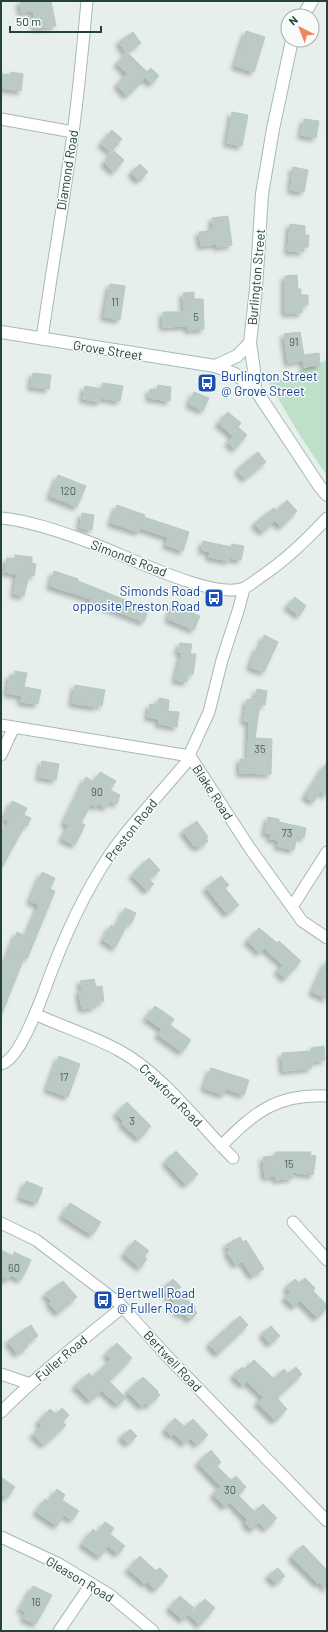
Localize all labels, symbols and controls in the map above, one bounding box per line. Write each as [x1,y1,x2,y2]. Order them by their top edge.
scale bar [10,8,101,34]
north arrow [280,8,320,48]
text: N [286,13,300,27]
text: 50 m [16,14,41,28]
street label: Diamond Road [53,129,81,211]
street label: Burlington Street [244,228,268,326]
house number: 11 [111,295,119,308]
house number: 5 [193,310,199,323]
house number: 91 [289,335,299,348]
street label: Grove Street [72,337,144,363]
place label: Burlington Street @ Grove Street [221,368,318,399]
bus stop icon: Burlington Street @ Grove Street [196,372,218,394]
house number: 120 [60,484,76,497]
street label: Simonds Road [89,536,169,580]
place label: Simonds Road opposite Preston Road [73,583,200,614]
bus stop icon: Simonds Road opposite Preston Road [203,587,225,609]
house number: 35 [254,742,266,755]
street label: Blake Road [189,762,237,822]
house number: 90 [91,785,103,798]
street label: Preston Road [101,795,161,865]
house number: 73 [282,826,292,839]
street label: Crawford Road [136,1060,206,1130]
house number: 17 [59,1070,69,1083]
house number: 3 [129,1114,135,1127]
house number: 15 [284,1157,294,1170]
house number: 60 [8,1261,20,1274]
place label: Bertwell Road @ Fuller Road [117,1285,195,1316]
bus stop icon: Bertwell Road @ Fuller Road [92,1289,114,1311]
street label: Bertwell Road [141,1327,205,1395]
street label: Fuller Road [32,1332,90,1384]
house number: 30 [224,1483,236,1496]
street label: Gleason Road [43,1553,117,1605]
house number: 16 [31,1595,41,1608]

